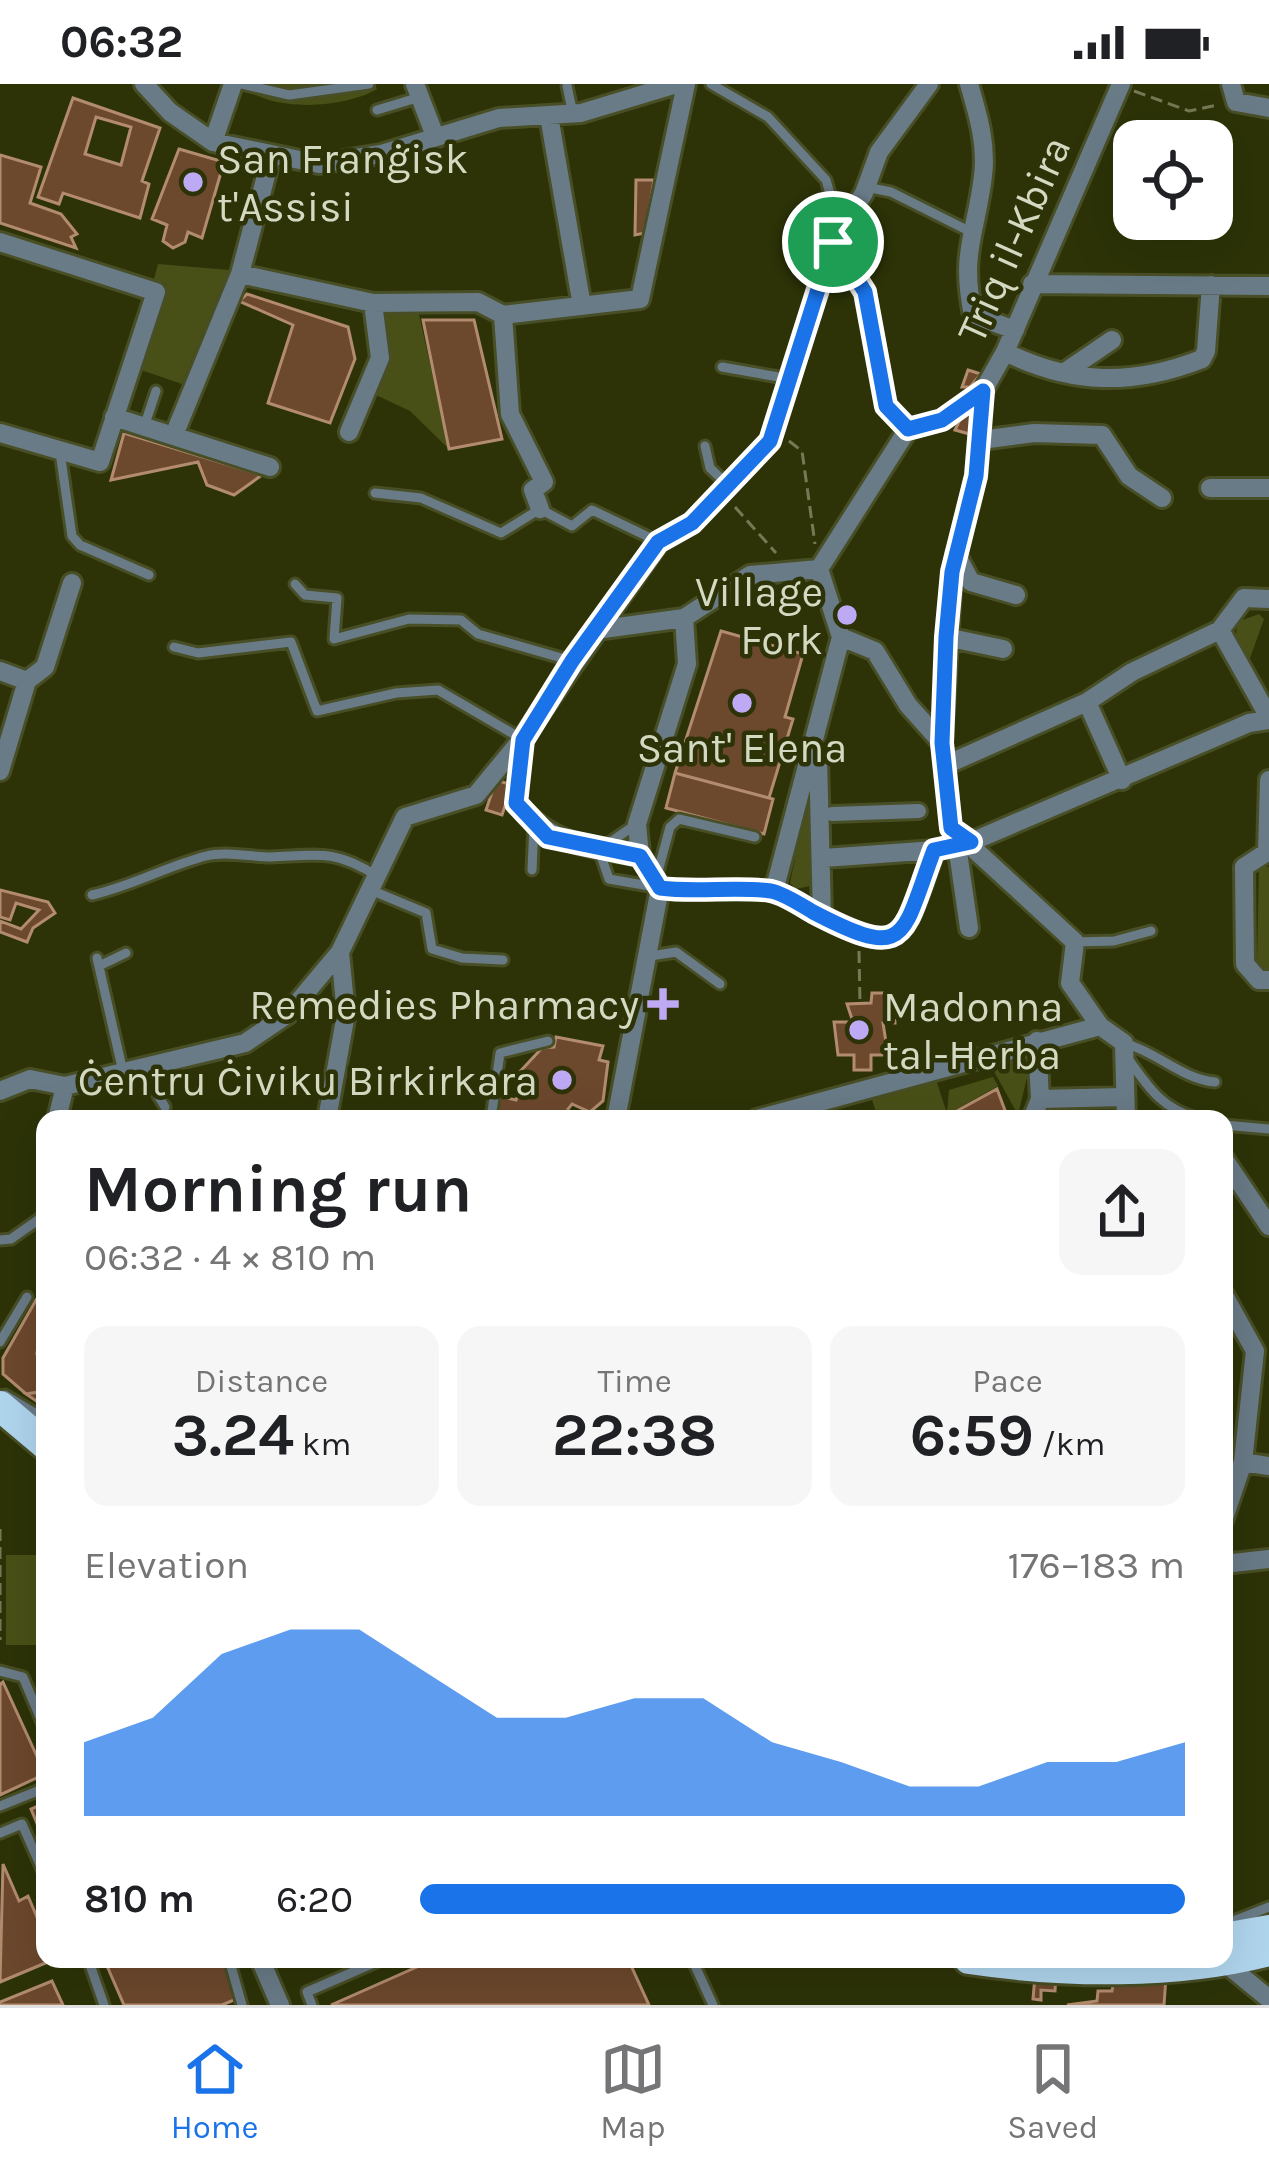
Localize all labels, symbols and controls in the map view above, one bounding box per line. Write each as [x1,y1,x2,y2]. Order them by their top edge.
text: 06:32 [60,16,183,68]
map controls [1113,120,1233,240]
button: locate [1113,120,1233,240]
street label: Triq il-Kbira [946,129,1082,350]
place label: San Franġisk t'Assisi [217,134,468,232]
marker: San Franġisk t'Assisi [180,169,206,195]
pin [782,191,884,293]
icon: arrive [800,209,866,275]
place label: Village Fork [695,567,823,665]
marker: Village Fork [834,602,860,628]
marker: Sant' Elena [729,690,755,716]
place label: Sant' Elena [637,723,847,773]
place label: Remedies Pharmacy [249,980,639,1030]
place label: Madonna tal-Ħerba [883,982,1063,1080]
marker: Remedies Pharmacy [650,991,676,1017]
marker: Madonna tal-Ħerba [846,1017,872,1043]
place label: Ċentru Ċiviku Birkirkara [78,1056,538,1106]
marker: Ċentru Ċiviku Birkirkara [549,1067,575,1093]
button: share [1059,1149,1185,1275]
text: Morning run [84,1150,472,1228]
text: 06:32 · 4 × 810 m [84,1234,376,1280]
text: Distance [195,1362,328,1400]
text: Time [597,1362,672,1400]
text: Pace [972,1362,1043,1400]
text: 3.24 [172,1400,294,1470]
text: 22:38 [552,1400,717,1470]
text: 6:59 [910,1400,1034,1470]
text: km [294,1425,351,1463]
text: /km [1034,1425,1105,1463]
text: Elevation [84,1542,249,1588]
text: 176–183 m [1007,1542,1185,1588]
text: 810 m [84,1876,195,1922]
text: 6:20 [276,1876,353,1922]
tab: Home [171,2036,259,2146]
tab: Map [600,2036,666,2146]
tab: Saved [1007,2036,1098,2146]

